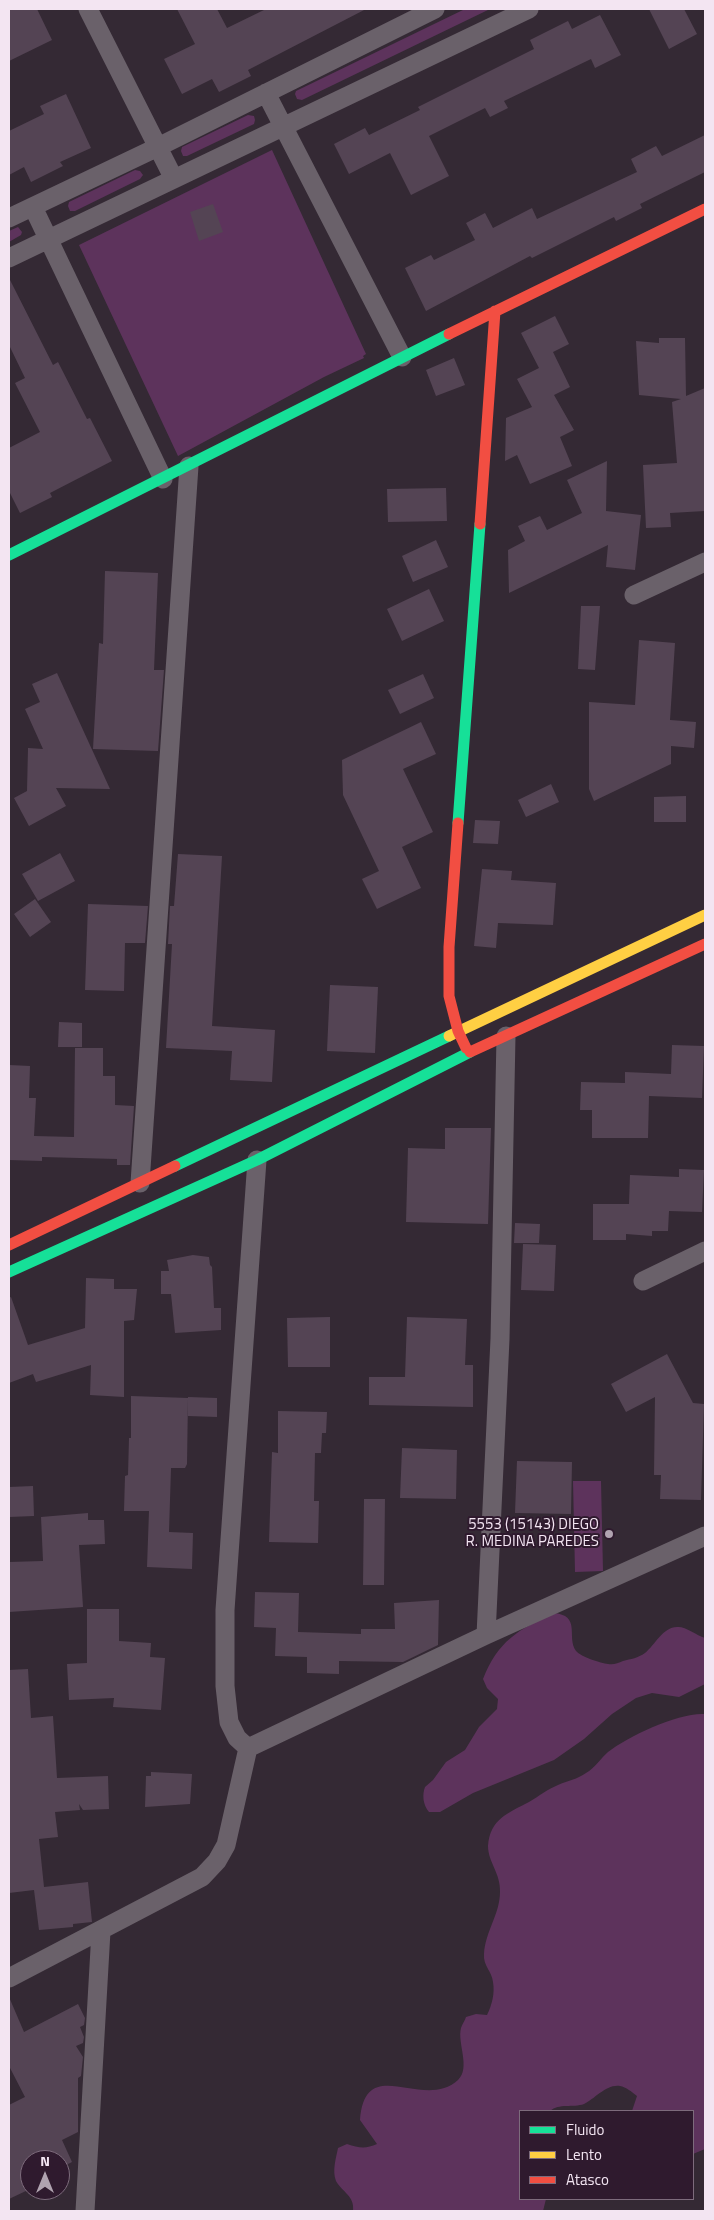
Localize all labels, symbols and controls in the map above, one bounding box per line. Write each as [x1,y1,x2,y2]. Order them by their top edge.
place label: 5553 (15143) DIEGO R. MEDINA PAREDES [466,1516,599,1551]
marker: 5553 (15143) DIEGO R. MEDINA PAREDES [603,1528,615,1540]
legend [519,2110,694,2200]
text: Fluido [566,2118,604,2141]
text: Lento [566,2143,602,2166]
north arrow [20,2150,70,2200]
text: N [40,2150,50,2171]
text: Atasco [566,2168,609,2191]

